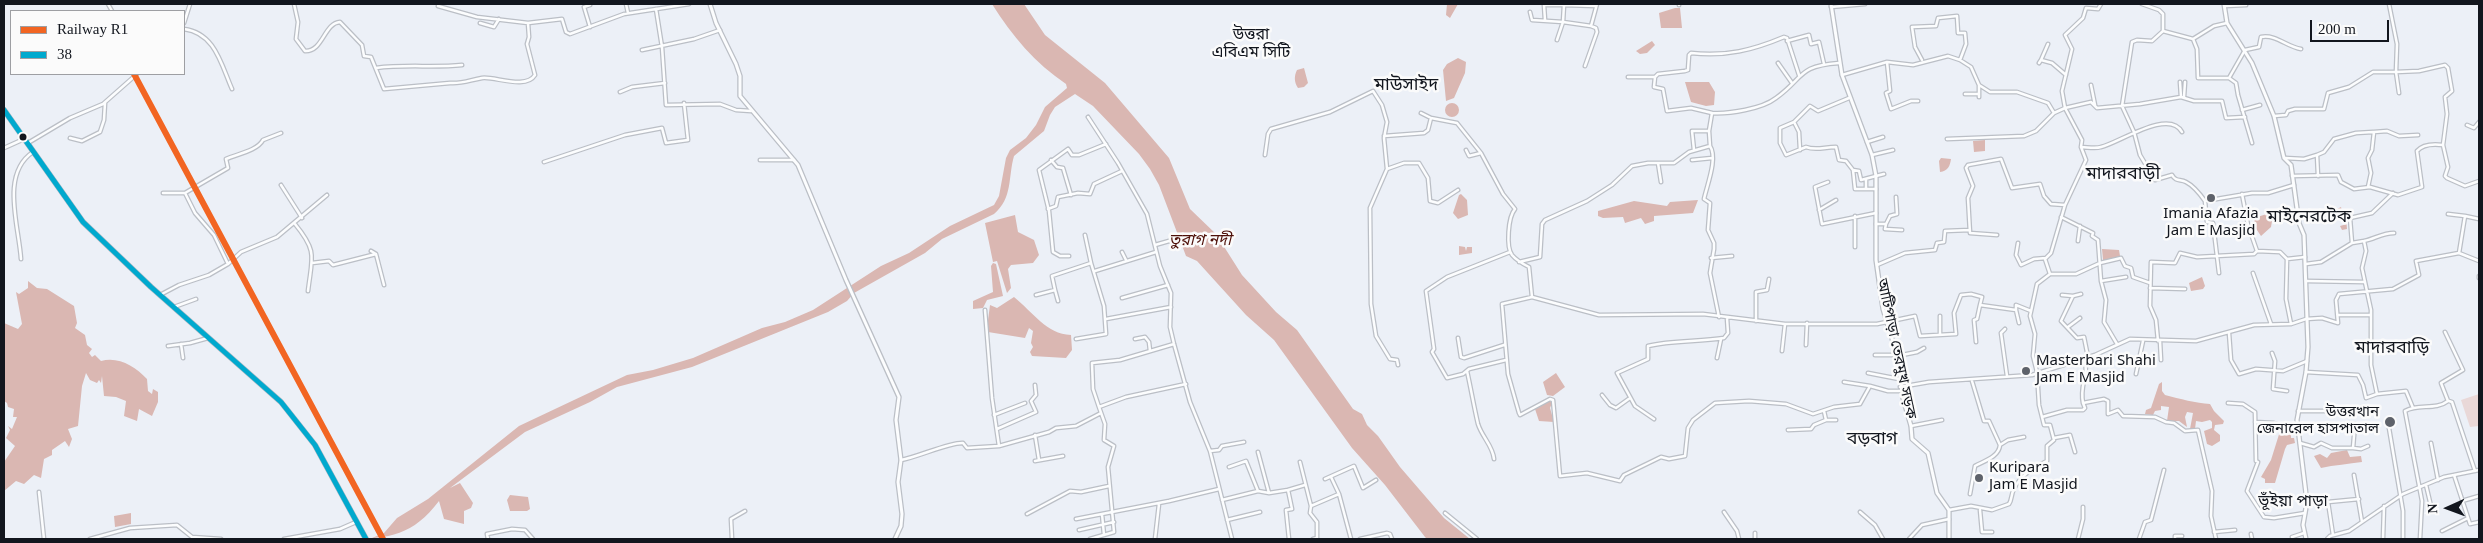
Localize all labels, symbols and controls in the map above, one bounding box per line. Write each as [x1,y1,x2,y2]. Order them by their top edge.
legend [10,10,185,75]
scale bar [2313,10,2392,42]
text: Railway R1 [57,21,128,37]
text: 200 m [2318,21,2356,37]
district label: উত্তরা এবিএম সিটি [1212,26,1290,64]
text: 38 [57,46,72,62]
district label: মাউসাইদ [1374,76,1438,98]
unlabelled marker [18,132,28,142]
district label: মাদারবাড়ী [2086,165,2160,187]
marker: Imania Afazia Jam E Masjid [2205,192,2217,204]
place label: Imania Afazia Jam E Masjid [2163,206,2259,241]
district label: মাইনেরটেক [2267,208,2351,230]
water label: তুরাগ নদী [1169,232,1231,252]
street label: আটিপাড়া তেরমুখ সড়ক [1871,277,1919,421]
district label: মাদারবাড়ি [2355,339,2429,361]
place label: Masterbari Shahi Jam E Masjid [2036,353,2156,388]
marker: Masterbari Shahi Jam E Masjid [2020,365,2032,377]
place label: উত্তরখান জেনারেল হাসপাতাল [2257,404,2379,439]
marker: উত্তরখান জেনারেল হাসপাতাল [2383,415,2397,429]
district label: বড়বাগ [1847,430,1897,452]
place label: Kuripara Jam E Masjid [1989,460,2078,495]
marker: Kuripara Jam E Masjid [1973,472,1985,484]
north arrow [2423,483,2473,533]
district label: ভূঁইয়া পাড়া [2258,493,2328,513]
text: N [2425,503,2440,514]

